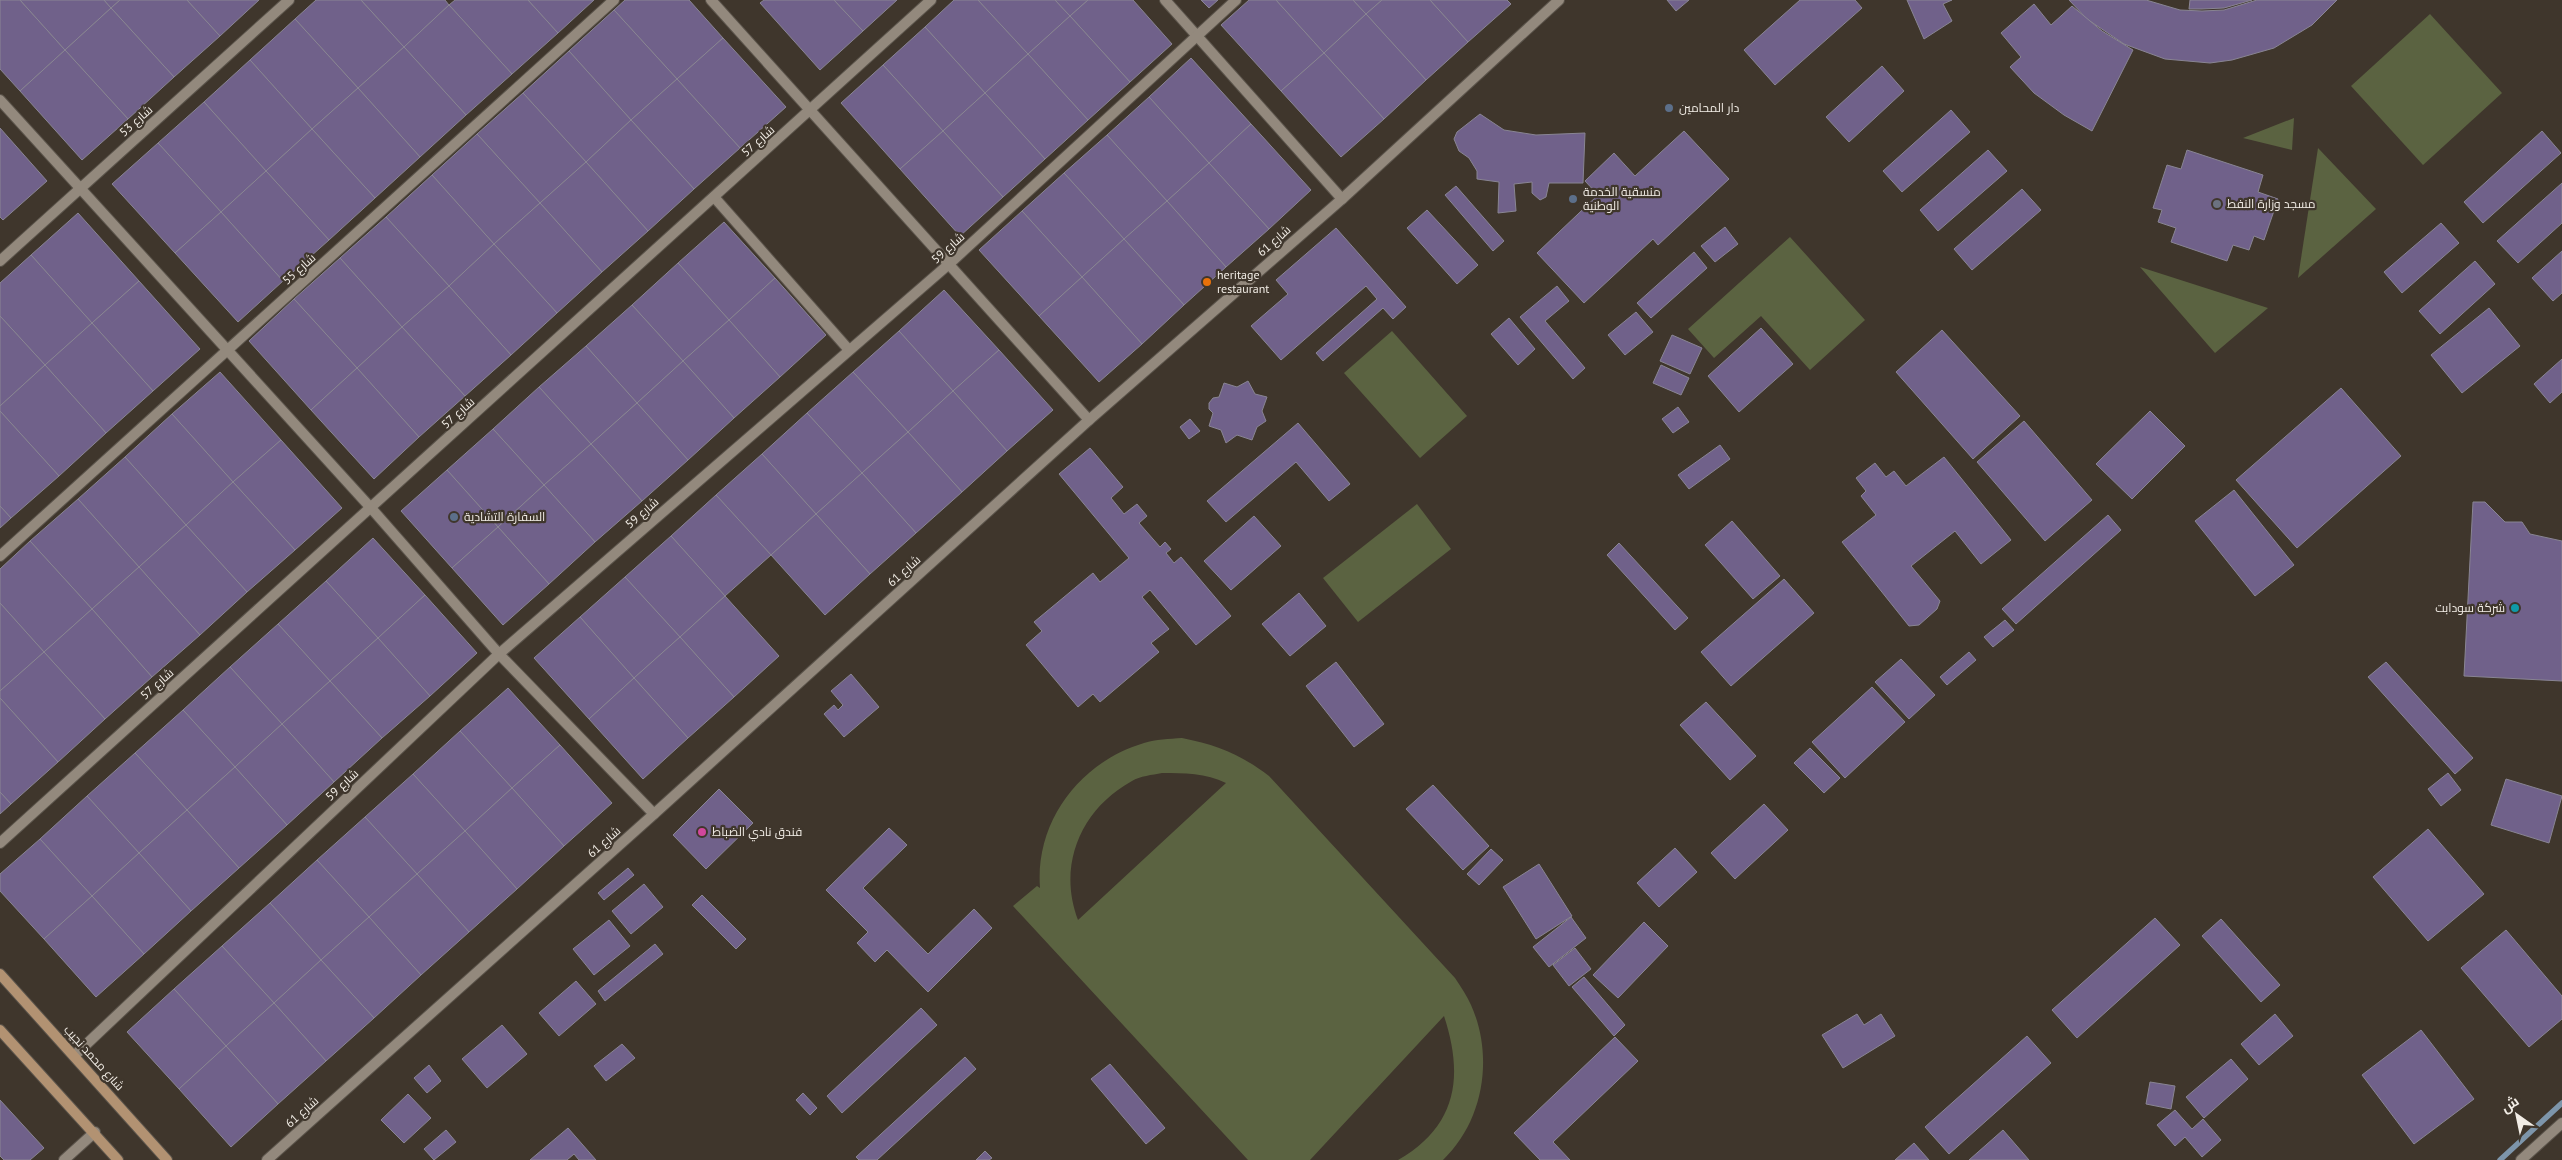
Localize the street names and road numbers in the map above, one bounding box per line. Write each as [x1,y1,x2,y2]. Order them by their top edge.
street label: شارع 53 [116,102,156,140]
street label: شارع 57 [738,122,778,160]
street label: شارع 61 [1254,222,1294,260]
street label: شارع 59 [928,229,968,267]
street label: شارع 55 [279,250,319,288]
street label: شارع 57 [438,394,478,432]
street label: شارع 59 [622,494,662,532]
street label: شارع 61 [884,552,924,590]
street label: شارع 57 [137,665,177,703]
street label: شارع 59 [322,766,362,804]
street label: شارع 61 [584,823,624,861]
street label: شارع محمد نجيب [60,1022,128,1094]
street label: شارع 61 [282,1093,322,1131]

